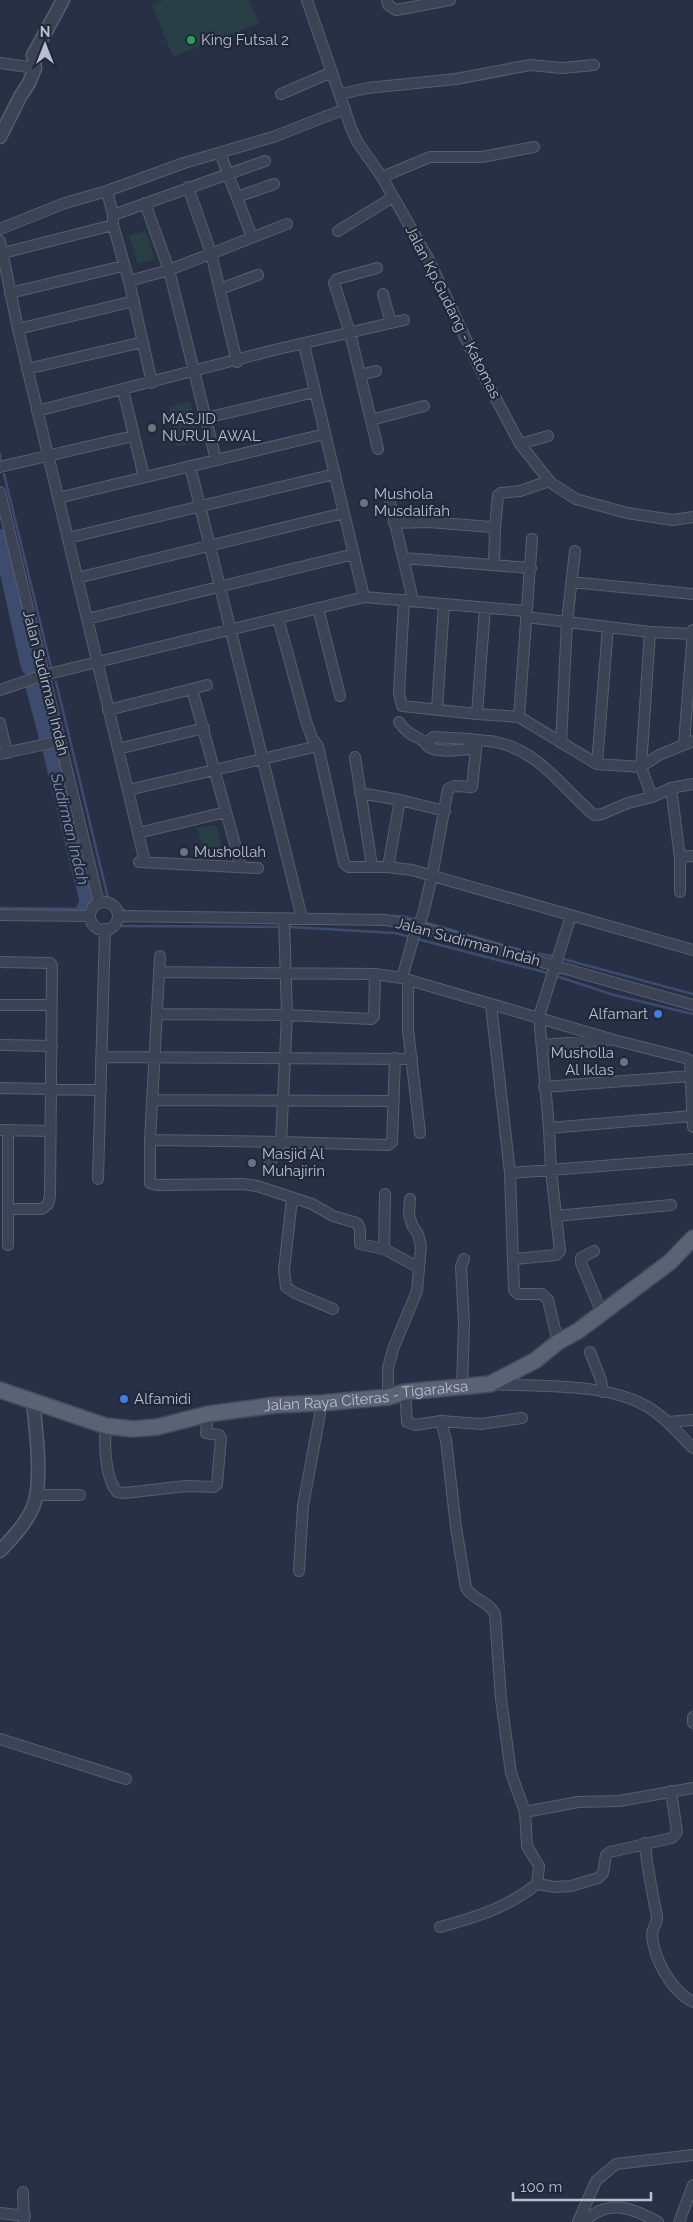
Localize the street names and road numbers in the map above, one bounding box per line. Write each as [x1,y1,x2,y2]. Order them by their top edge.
street label: Jalan Kp.Gudang - Katomas [402,223,504,401]
street label: Jalan Sudirman Indah [19,608,73,758]
street label: Jalan Sudirman Indah [394,914,542,970]
street label: Jalan Raya Citeras - Tigaraksa [262,1377,469,1415]

